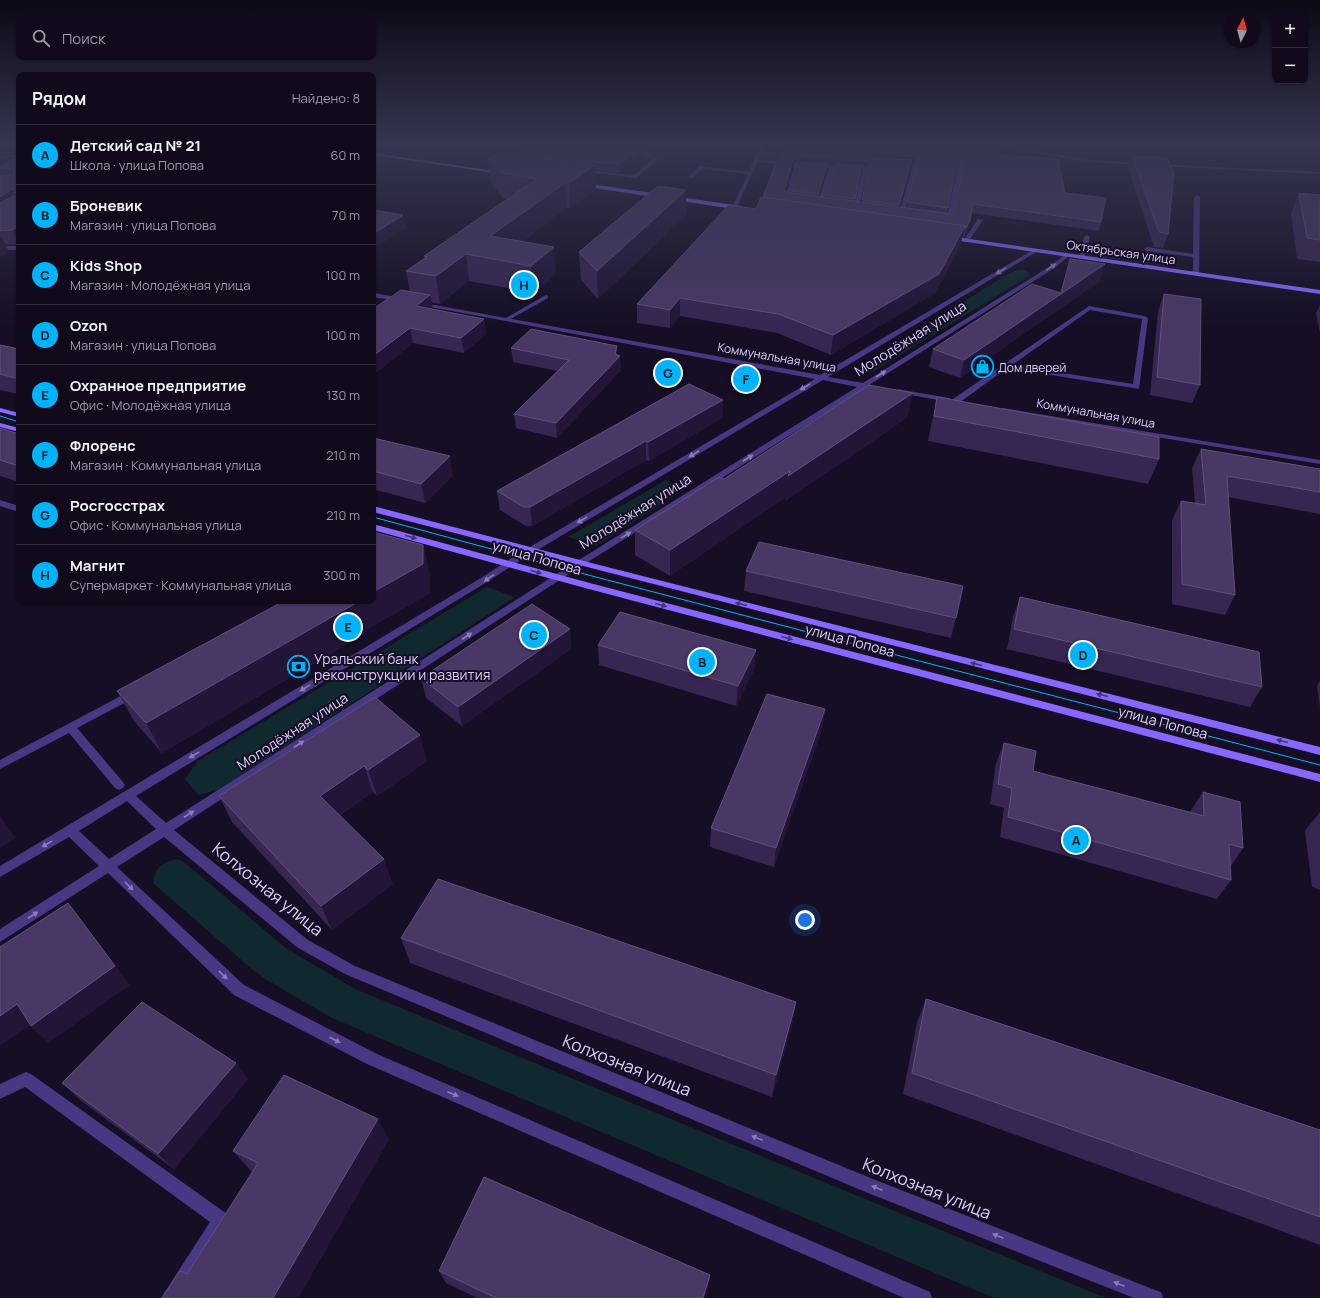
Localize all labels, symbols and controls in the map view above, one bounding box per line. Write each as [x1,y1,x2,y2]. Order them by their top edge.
north arrow [1224,12,1260,48]
map controls [1272,12,1308,84]
button: + [1272,12,1308,48]
search box [16,16,376,60]
icon: search [30,27,52,49]
text: Поиск [62,28,106,49]
button: − [1272,48,1308,84]
text: Рядом [32,87,86,110]
text: Найдено: 8 [292,89,360,107]
text: Детский сад № 21 [70,135,201,156]
text: A [41,146,49,164]
text: 60 m [330,146,360,164]
text: Школа · улица Попова [70,156,204,174]
text: Броневик [70,195,142,216]
text: B [41,206,49,224]
text: 70 m [332,206,360,224]
text: Магазин · улица Попова [70,216,216,234]
street label: Октябрьская улица [1065,236,1177,268]
text: Kids Shop [70,255,142,276]
one-way arrow [1045,263,1056,271]
text: C [40,266,50,284]
text: 100 m [325,266,360,284]
one-way arrow [995,267,1007,274]
pin: H [511,270,537,300]
text: Магазин · Молодёжная улица [70,276,250,294]
street label: Молодёжная улица [850,296,970,380]
text: Ozon [70,315,107,336]
text: D [40,326,50,344]
text: 100 m [325,326,360,344]
text: Магазин · улица Попова [70,336,216,354]
street label: Коммунальная улица [716,338,838,376]
shop icon: Дом дверей [970,354,996,380]
pin: G [655,358,681,388]
place label: Дом дверей [998,359,1066,376]
pin: F [733,364,759,394]
one-way arrow [875,370,887,377]
text: Охранное предприятие [70,375,246,396]
one-way arrow [799,384,811,391]
text: E [41,386,49,404]
text: 130 m [326,386,360,404]
street label: Коммунальная улица [1035,394,1157,432]
text: Офис · Молодёжная улица [70,396,231,414]
text: Флоренс [70,435,136,456]
text: F [42,446,48,464]
text: 210 m [326,446,360,464]
one-way arrow [688,450,700,457]
one-way arrow [743,454,753,462]
text: Магазин · Коммунальная улица [70,456,261,474]
street label: Молодёжная улица [575,469,695,553]
text: Росгосстрах [70,495,165,516]
text: G [40,506,50,524]
text: 210 m [326,506,360,524]
text: Офис · Коммунальная улица [70,516,242,534]
one-way arrow [576,517,588,524]
one-way arrow [621,531,631,539]
one-way arrow [405,534,417,540]
street label: улица Попова [490,535,584,579]
text: Магнит [70,555,125,576]
text: H [40,566,50,584]
text: 300 m [323,566,360,584]
one-way arrow [530,569,542,575]
one-way arrow [483,574,494,581]
text: Супермаркет · Коммунальная улица [70,576,291,594]
one-way arrow [735,601,747,607]
one-way arrow [655,603,668,609]
pin: E [335,612,361,642]
street label: улица Попова [803,619,897,661]
pin: C [521,620,547,650]
one-way arrow [462,632,472,640]
one-way arrow [781,636,793,642]
pin: D [1070,640,1096,670]
pin: B [689,647,715,677]
place label: Уральский банк реконструкции и развития [314,649,490,684]
bank icon: Уральский банк реконструкции и развития [285,653,311,679]
one-way arrow [970,660,982,666]
one-way arrow [300,684,310,692]
street label: Молодёжная улица [233,688,351,774]
one-way arrow [1096,692,1108,698]
street label: улица Попова [1116,701,1210,743]
one-way arrow [1276,738,1288,744]
one-way arrow [293,740,304,748]
one-way arrow [189,751,199,759]
one-way arrow [184,810,194,818]
pin: A [1063,825,1089,855]
street label: Колхозная улица [208,837,328,941]
one-way arrow [42,840,52,848]
one-way arrow [124,881,134,891]
your location [795,910,815,930]
one-way arrow [28,911,38,919]
one-way arrow [219,970,228,979]
street label: Колхозная улица [559,1029,695,1101]
one-way arrow [329,1037,341,1043]
one-way arrow [448,1091,459,1097]
one-way arrow [750,1135,762,1141]
street label: Колхозная улица [859,1152,995,1224]
one-way arrow [871,1185,882,1191]
one-way arrow [991,1232,1003,1238]
one-way arrow [1112,1280,1124,1286]

